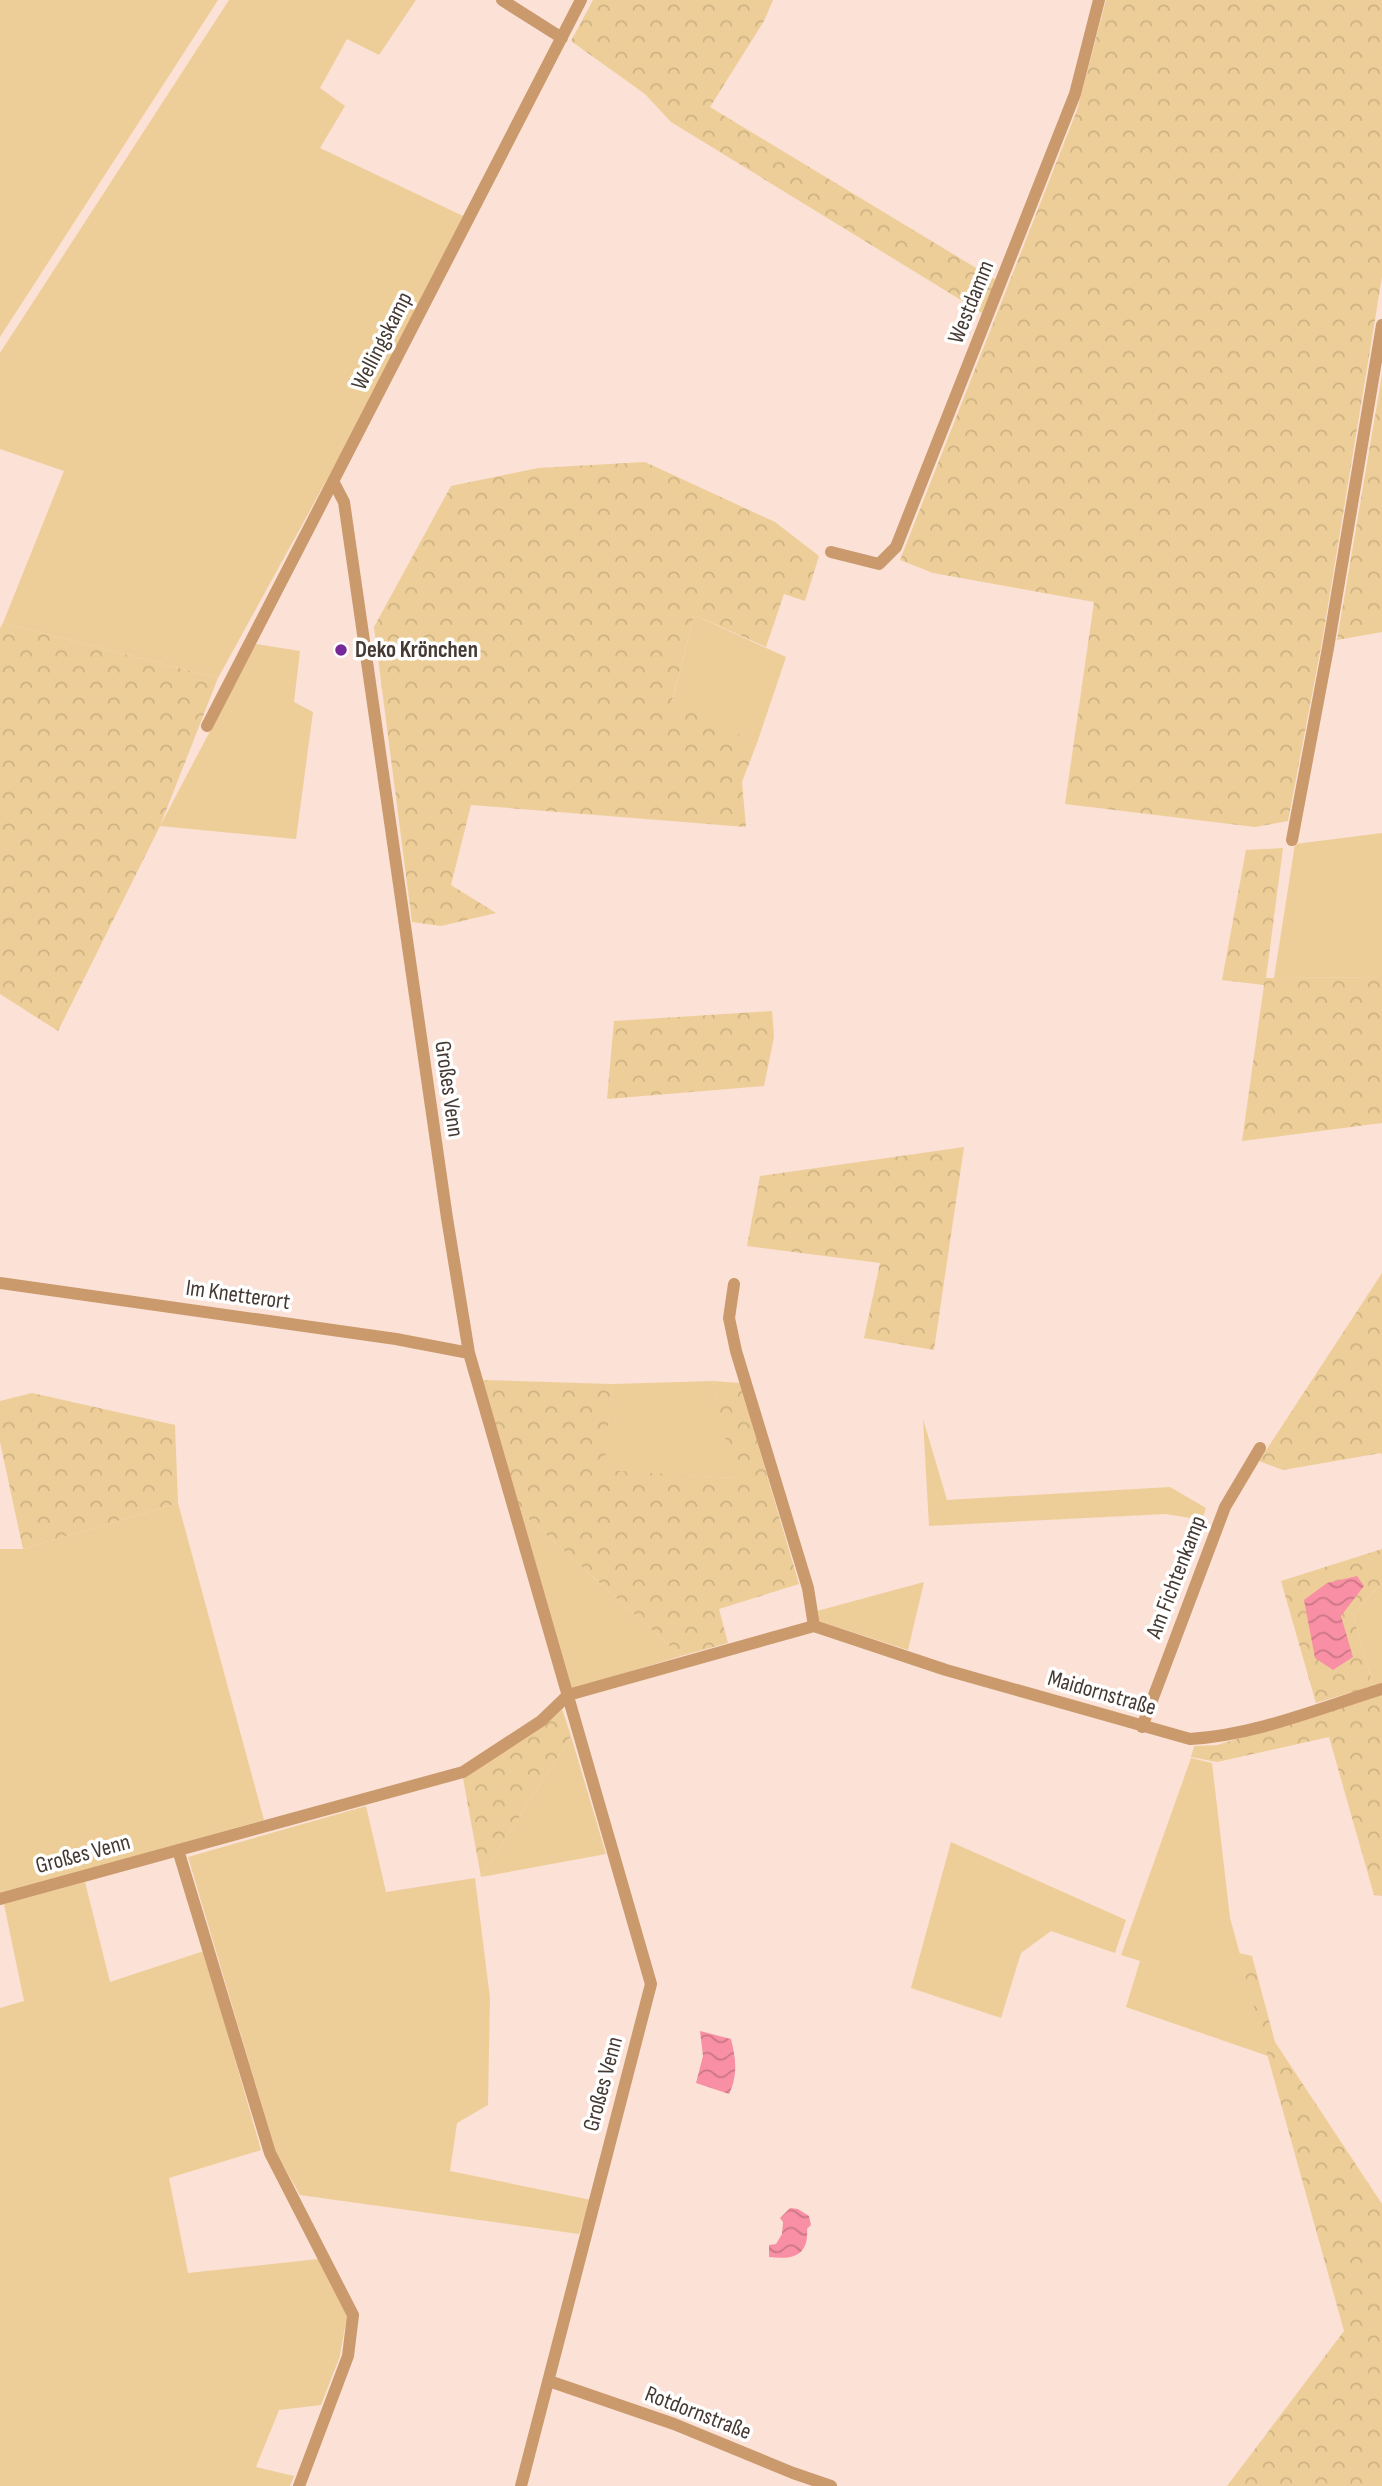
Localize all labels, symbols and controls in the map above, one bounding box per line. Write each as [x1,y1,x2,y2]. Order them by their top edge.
street label: Westdamm [942,256,1000,348]
street label: Wellingskamp [345,287,419,395]
place label: Deko Krönchen [355,636,478,664]
marker: Deko Krönchen [333,642,349,658]
street label: Großes Venn [428,1039,470,1139]
street label: Im Knetterort [184,1274,292,1316]
street label: Am Fichtenkamp [1139,1512,1212,1643]
street label: Maidornstraße [1044,1664,1160,1722]
street label: Großes Venn [33,1828,133,1880]
street label: Großes Venn [577,2034,629,2134]
street label: Rotdornstraße [641,2380,755,2446]

